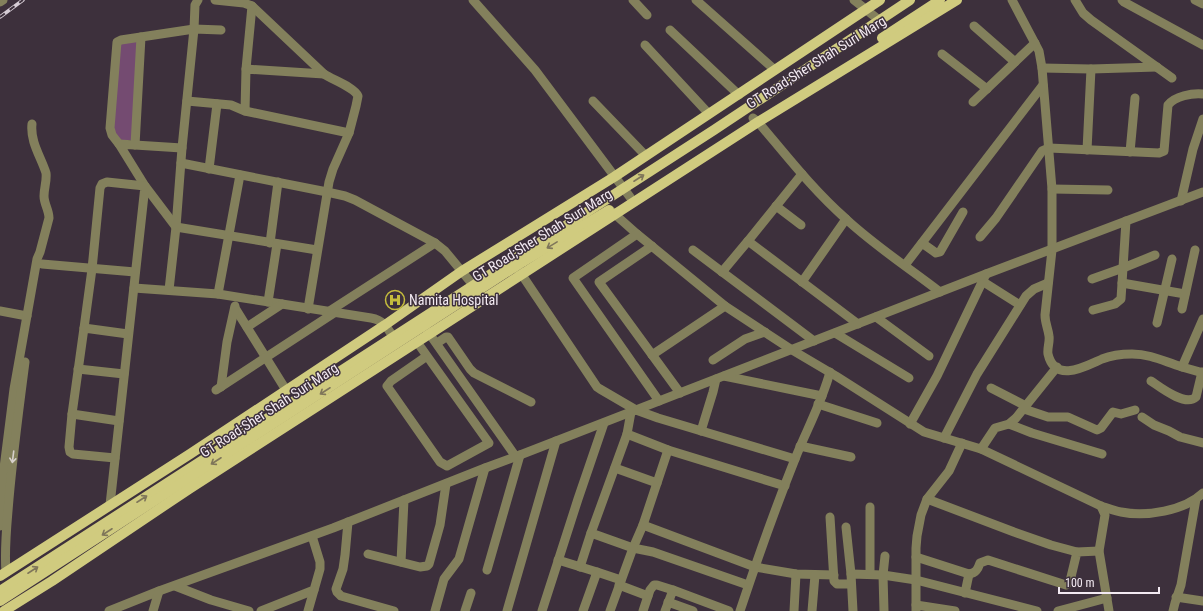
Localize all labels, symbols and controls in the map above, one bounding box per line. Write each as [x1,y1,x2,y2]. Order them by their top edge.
street label: GT Road;Sher Shah Suri Marg [743,12,889,112]
one-way arrow [633,173,645,181]
street label: GT Road;Sher Shah Suri Marg [469,185,615,285]
one-way arrow [546,241,558,249]
hospital icon: Namita Hospital [384,289,406,311]
place label: Namita Hospital [409,292,498,308]
street label: GT Road;Sher Shah Suri Marg [197,359,341,461]
one-way arrow [319,386,330,395]
one-way arrow [9,450,17,463]
one-way arrow [210,457,221,466]
one-way arrow [136,495,147,503]
one-way arrow [101,528,112,536]
one-way arrow [27,565,39,573]
scale bar [1059,569,1159,595]
text: 100 m [1065,576,1095,590]

